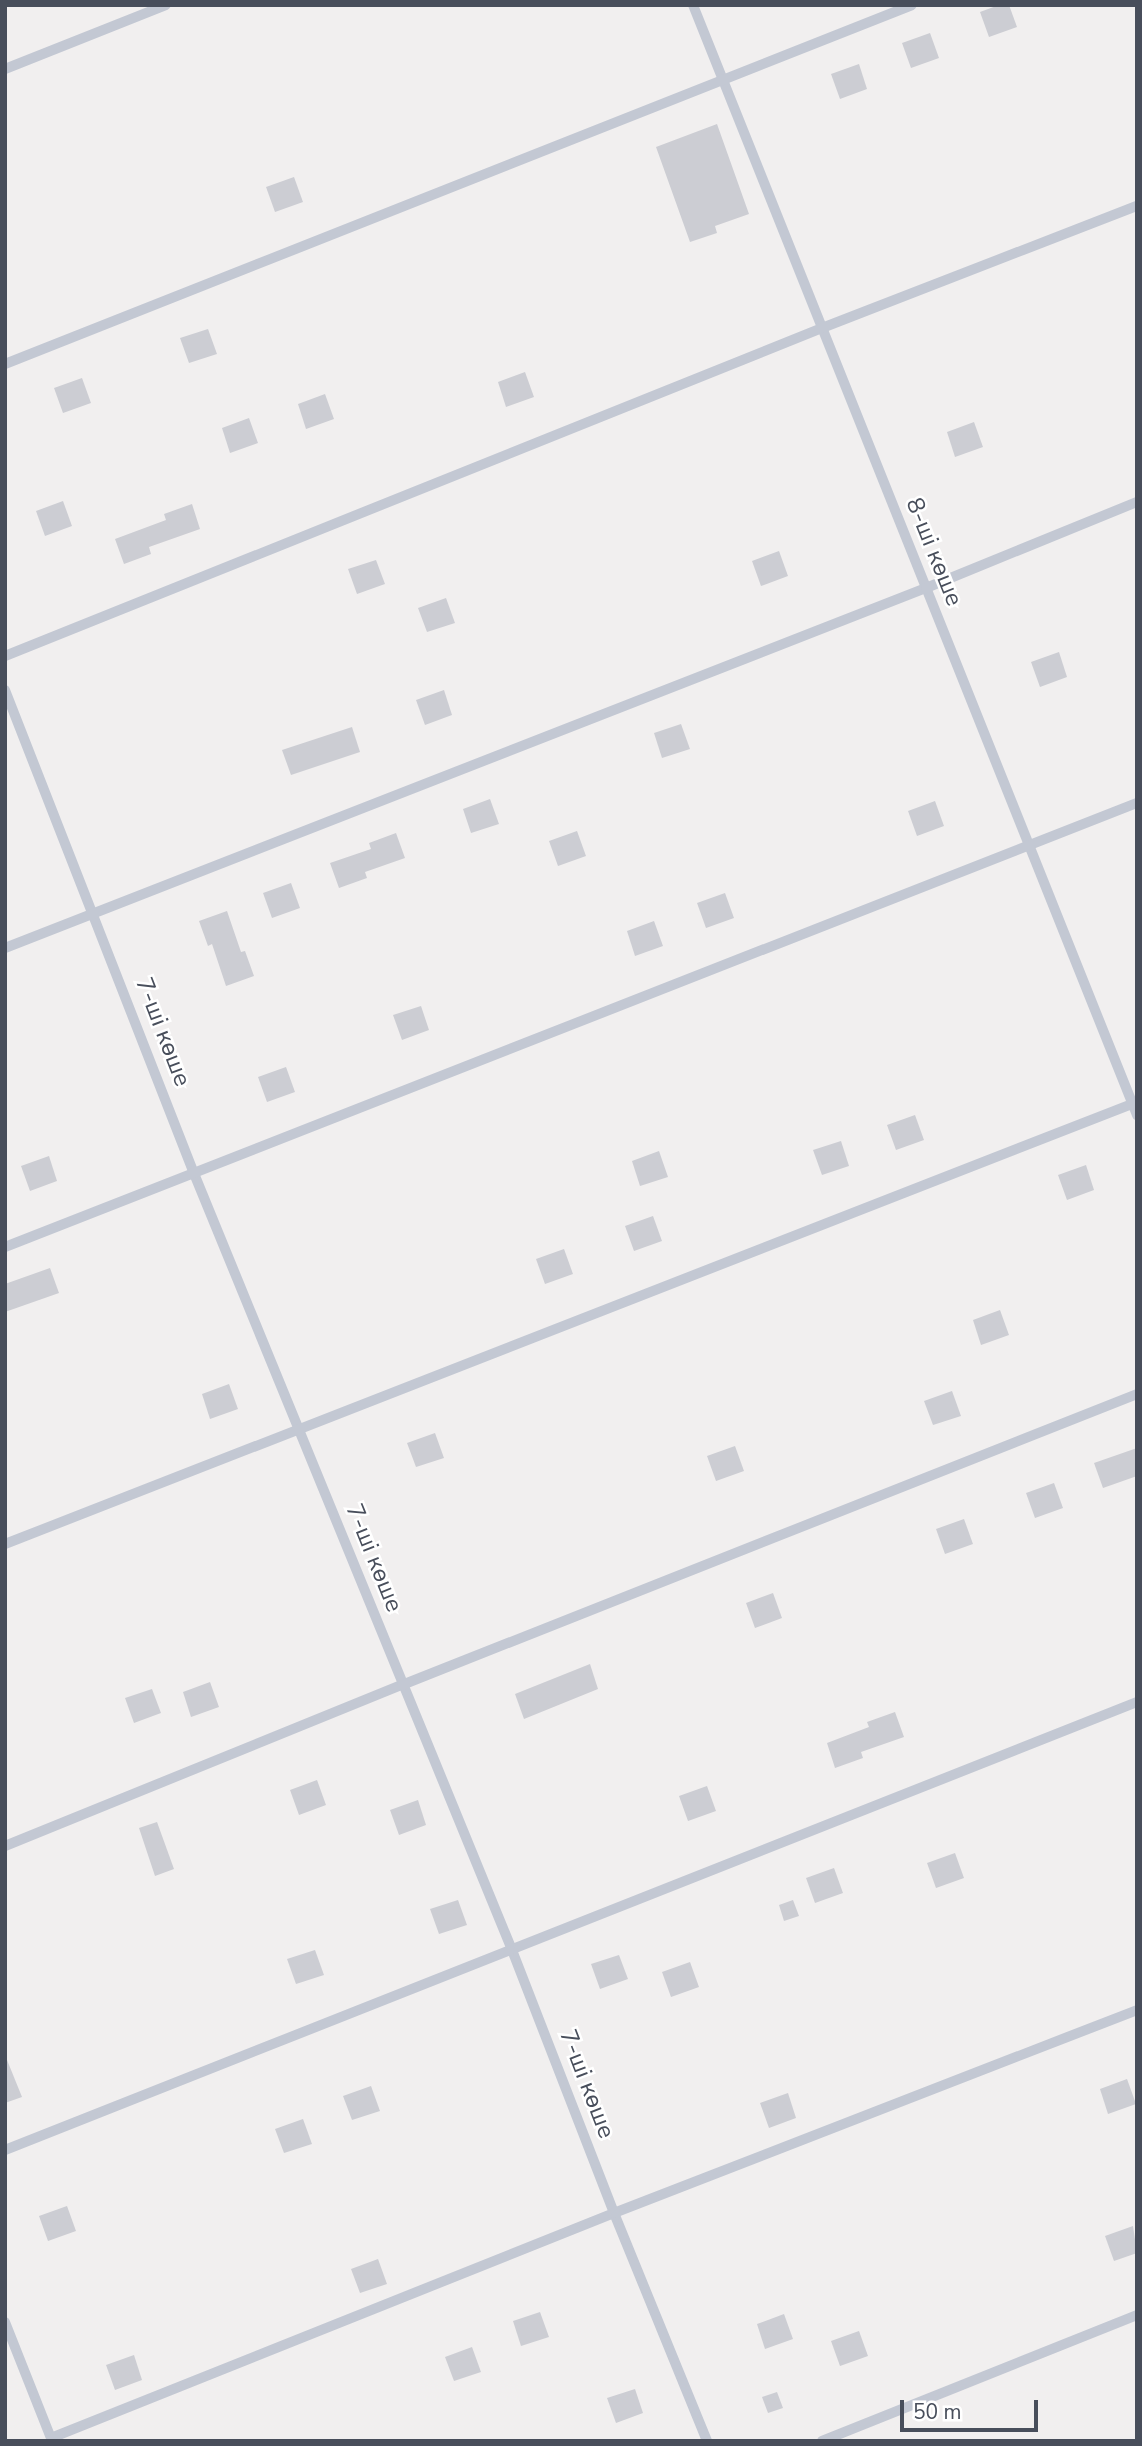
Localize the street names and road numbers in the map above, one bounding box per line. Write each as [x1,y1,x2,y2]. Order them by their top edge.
street label: 8-ші көше [899,494,969,610]
street label: 7-ші көше [129,974,197,1090]
street label: 7-ші көше [339,1500,409,1616]
street label: 7-ші көше [553,2026,621,2142]

